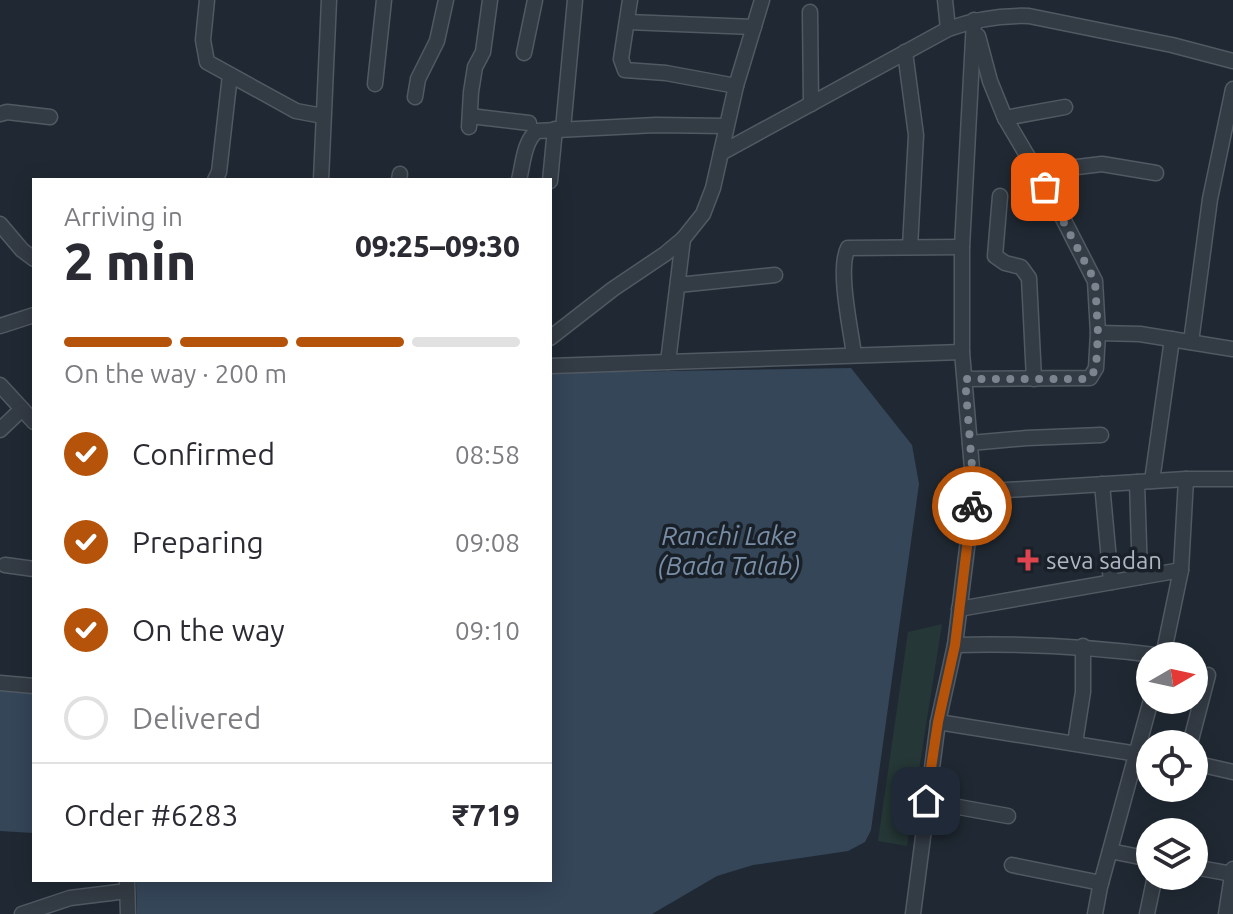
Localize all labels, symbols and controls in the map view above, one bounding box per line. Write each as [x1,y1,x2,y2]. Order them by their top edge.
pin [1011,153,1079,221]
icon: bag [1023,165,1067,209]
text: Arriving in [64,202,183,231]
text: 09:25–09:30 [355,229,520,263]
text: 2 min [64,232,196,290]
text: On the way · 200 m [64,359,287,388]
icon: check [64,432,108,476]
text: Confirmed [132,437,275,471]
text: 08:58 [455,440,520,469]
courier [932,466,1012,546]
icon: bike [950,484,994,528]
icon: check [64,520,108,564]
water label: Ranchi Lake (Bada Talab) [658,521,800,580]
text: Preparing [132,525,264,559]
text: 09:08 [455,528,520,557]
place label: seva sadan [1046,547,1162,574]
marker: seva sadan [1017,549,1039,571]
icon: check [64,608,108,652]
text: On the way [132,613,285,647]
text: 09:10 [455,616,520,645]
north arrow [1136,642,1208,714]
map controls [1136,642,1208,890]
text: Delivered [132,701,261,735]
button: locate [1136,730,1208,802]
pin [892,767,960,835]
icon: home [904,779,948,823]
text: Order #6283 [64,798,238,832]
text: ₹719 [452,798,520,832]
button: layers [1136,818,1208,890]

